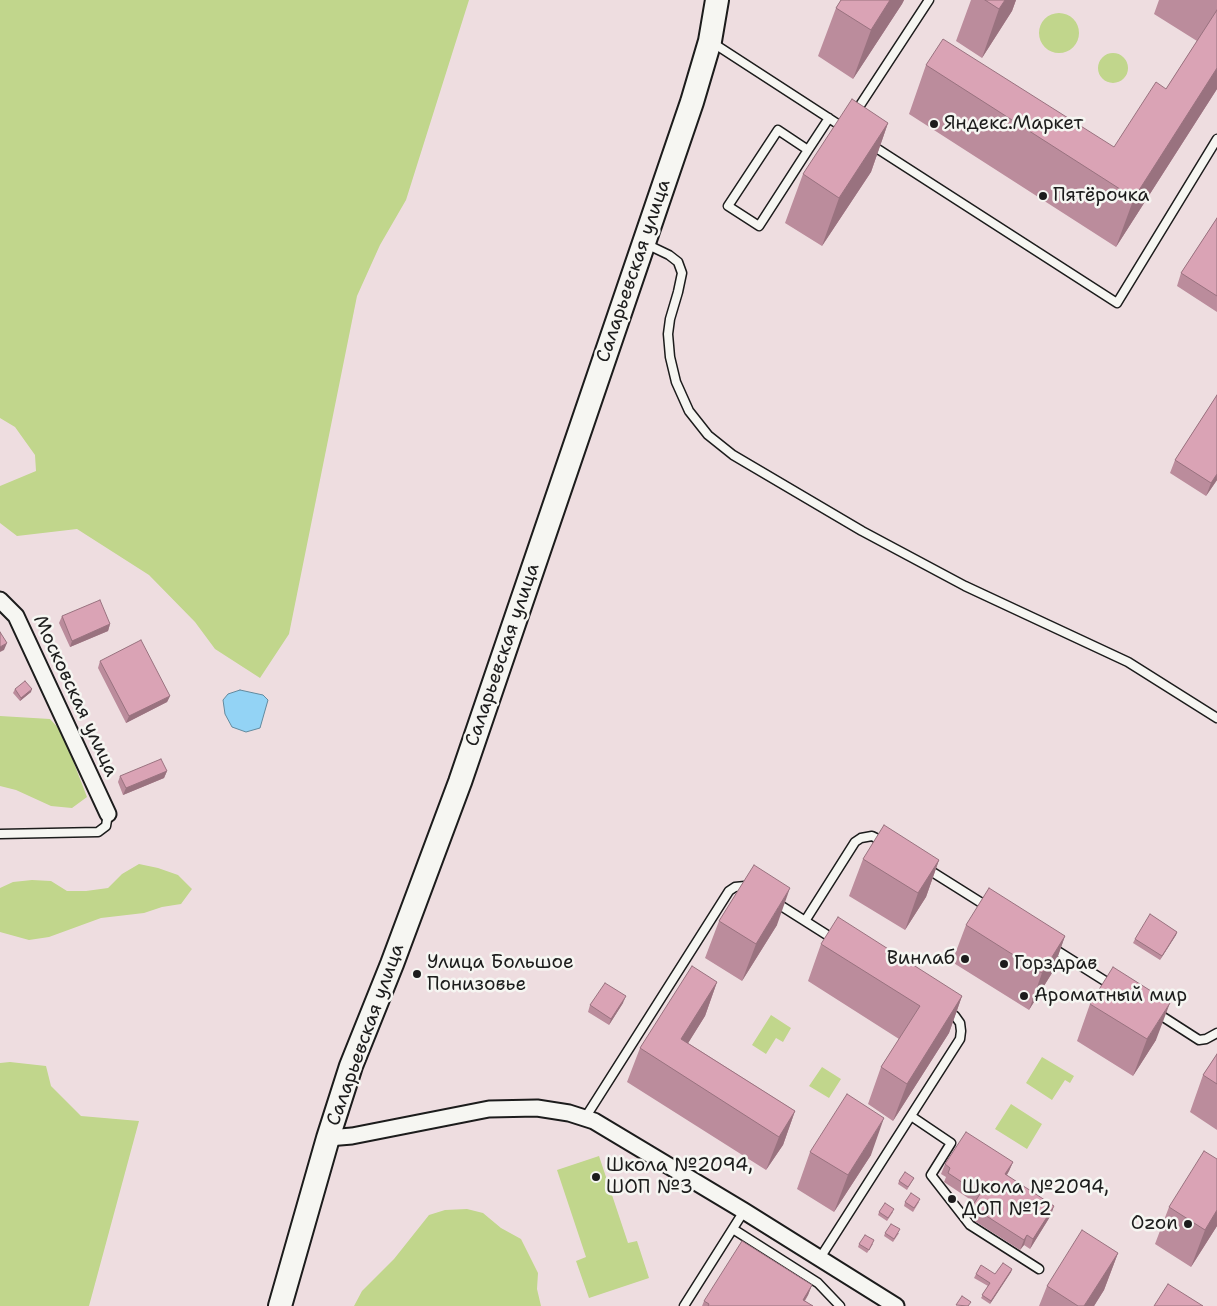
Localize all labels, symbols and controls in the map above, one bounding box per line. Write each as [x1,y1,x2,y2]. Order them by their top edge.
place label: Яндекс.Маркет [944,113,1083,135]
marker: Яндекс.Маркет [928,118,940,130]
street label: Саларьевская улица [592,176,676,366]
place label: Пятёрочка [1053,185,1149,207]
marker: Пятёрочка [1037,190,1049,202]
street label: Саларьевская улица [461,560,545,750]
street label: Московская улица [28,612,122,780]
street label: Саларьевская улица [322,941,410,1129]
place label: Винлаб [887,948,955,970]
place label: Улица Большое Понизовье [427,952,574,996]
marker: Винлаб [959,953,971,965]
place label: Горздрав [1014,953,1097,975]
marker: Горздрав [998,958,1010,970]
marker: Улица Большое Понизовье [411,968,423,980]
place label: Ароматный мир [1034,985,1187,1007]
marker: Ароматный мир [1018,990,1030,1002]
place label: Школа №2094, ШОП №3 [606,1155,753,1199]
marker: Школа №2094, ШОП №3 [590,1171,602,1183]
place label: Школа №2094, ДОП №12 [962,1177,1109,1221]
marker: Школа №2094, ДОП №12 [946,1193,958,1205]
place label: Ozon [1131,1213,1178,1235]
marker: Ozon [1182,1218,1194,1230]

